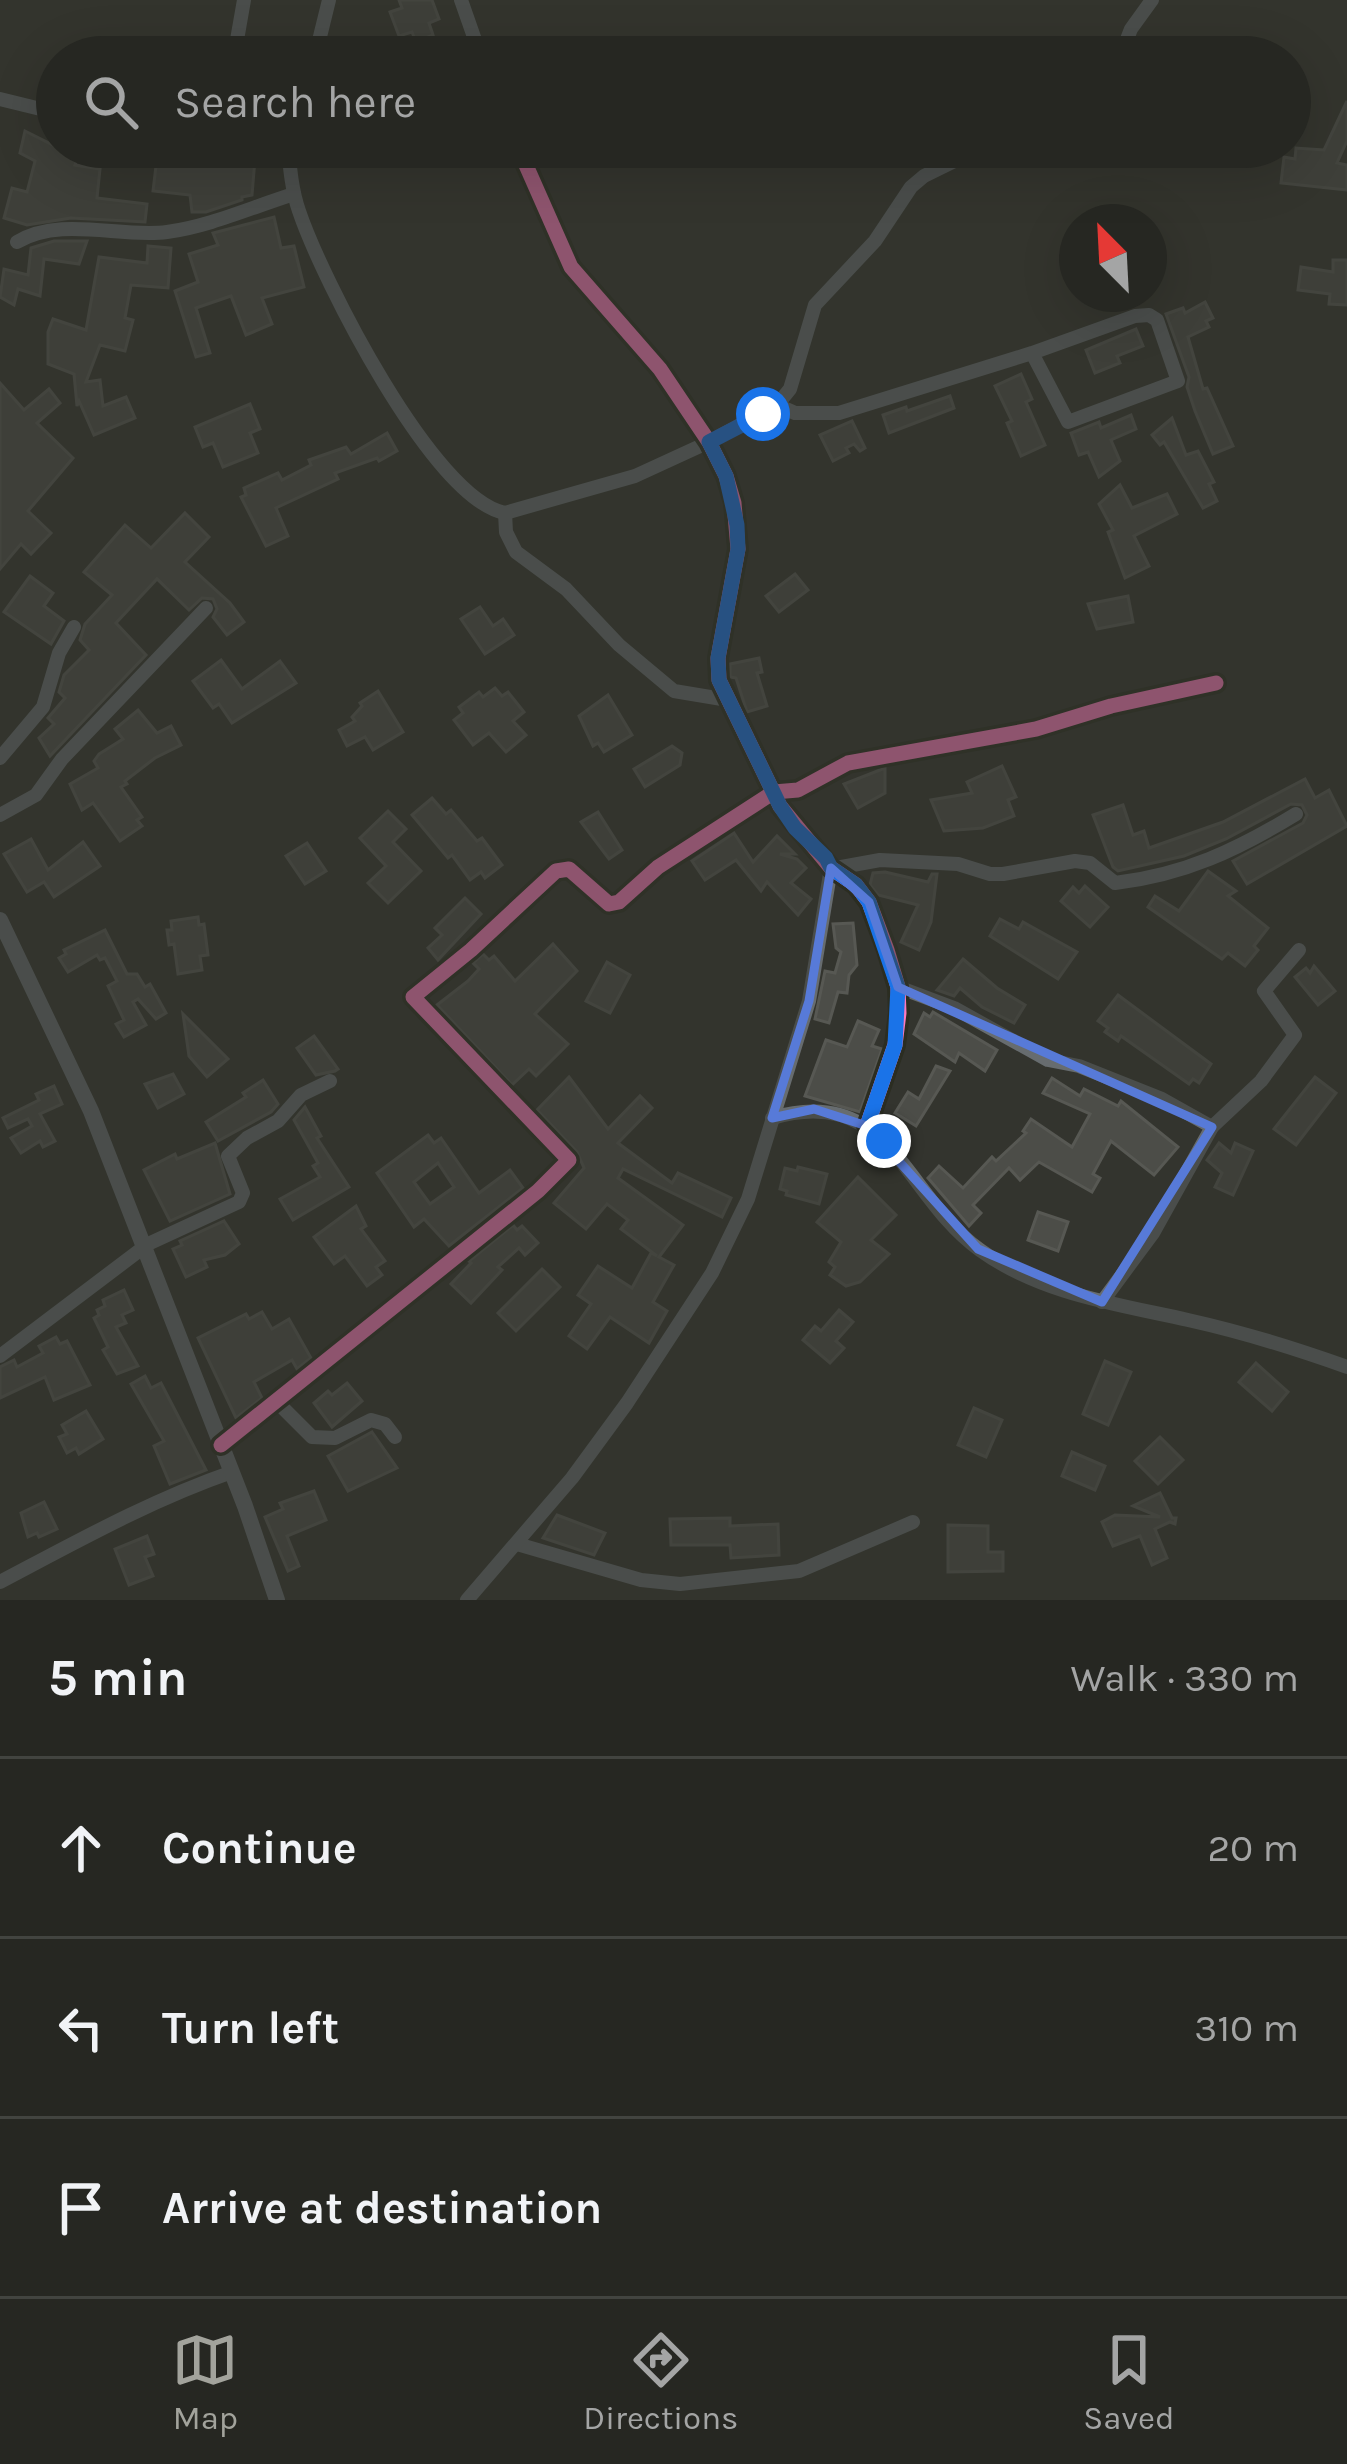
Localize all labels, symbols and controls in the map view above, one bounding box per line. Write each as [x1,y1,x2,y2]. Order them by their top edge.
search box [36,36,1311,168]
icon: search [78,69,144,135]
text: Search here [174,76,416,128]
north arrow [1059,204,1167,312]
route start [736,387,790,441]
route end [857,1114,911,1168]
text: 5 min [48,1648,188,1708]
text: Walk · 330 m [1071,1655,1299,1701]
icon: ahead [48,1815,114,1881]
text: Continue [162,1822,357,1874]
text: 20 m [1208,1825,1299,1871]
icon: left [48,1995,114,2061]
text: Turn left [162,2002,339,2054]
text: 310 m [1194,2005,1299,2051]
icon: arrive [48,2175,114,2241]
text: Arrive at destination [162,2182,602,2234]
tab: Map [172,2327,238,2437]
tab: Directions [583,2327,738,2437]
tab: Saved [1083,2327,1175,2437]

